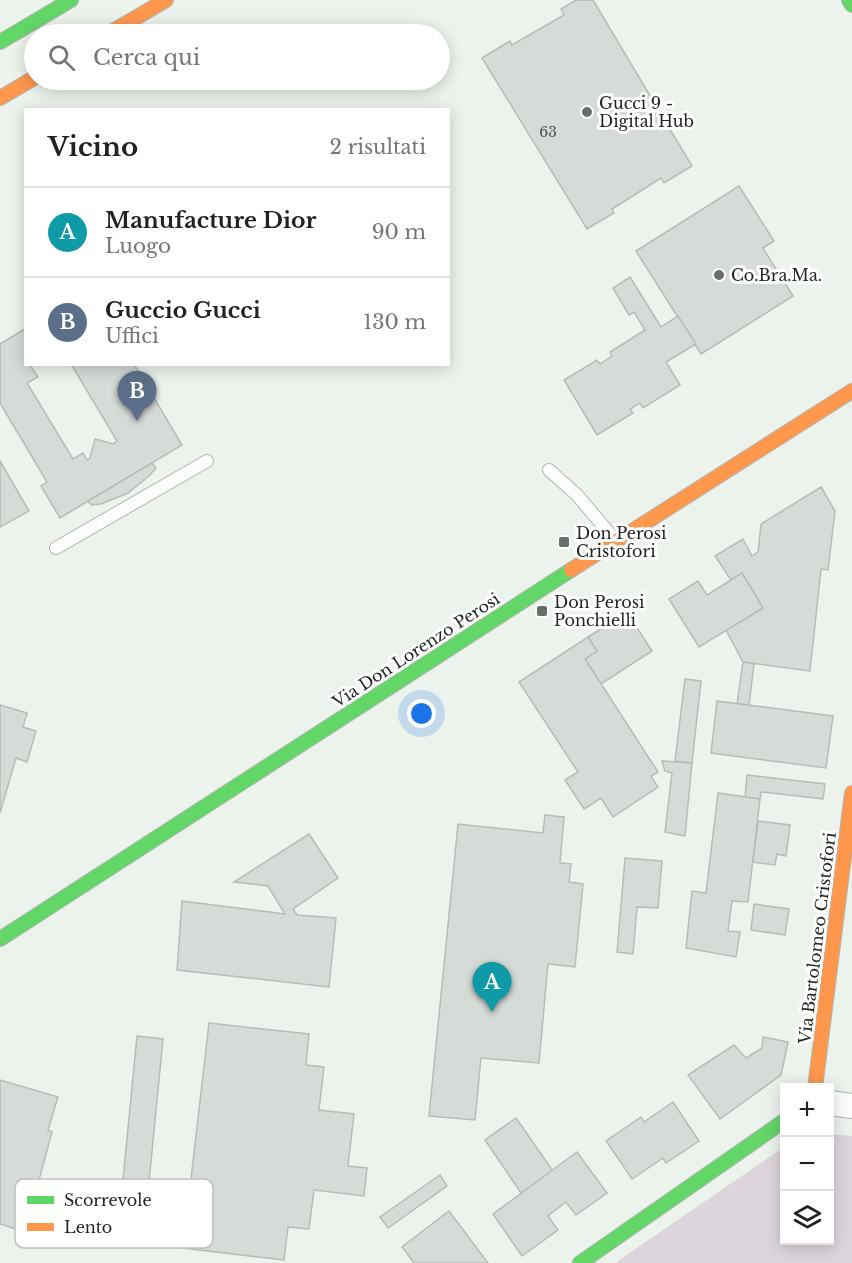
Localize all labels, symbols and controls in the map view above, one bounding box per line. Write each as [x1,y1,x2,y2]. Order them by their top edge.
search box [24,24,450,90]
icon: search [45,41,78,74]
text: Cerca qui [93,44,200,71]
place label: Gucci 9 - Digital Hub [599,93,694,131]
marker: Gucci 9 - Digital Hub [580,105,594,119]
house number: 63 [539,123,557,141]
text: Vicino [48,131,138,163]
text: 2 risultati [330,135,426,159]
text: Manufacture Dior [105,207,316,234]
text: A [59,220,76,244]
text: 90 m [372,220,426,244]
text: Luogo [105,234,171,258]
place label: Co.Bra.Ma. [731,265,822,285]
marker: Co.Bra.Ma. [712,268,726,282]
text: Guccio Gucci [105,297,261,324]
text: B [60,310,75,334]
text: 130 m [363,310,426,334]
text: Uffici [105,324,159,348]
pin: B [118,372,156,421]
place label: Don Perosi Cristofori [576,523,667,561]
marker: Don Perosi Cristofori [557,535,571,549]
street label: Via Don Lorenzo Perosi [328,588,504,712]
place label: Don Perosi Ponchielli [554,592,645,630]
marker: Don Perosi Ponchielli [535,604,549,618]
your location [407,699,436,728]
street label: Via Bartolomeo Cristofori [794,830,840,1046]
pin: A [472,962,512,1012]
map controls [780,1083,834,1245]
button: + [780,1083,834,1137]
button: − [780,1137,834,1191]
legend [15,1179,213,1248]
text: Scorrevole [64,1190,152,1210]
button: layers [780,1191,834,1245]
text: Lento [64,1217,112,1237]

